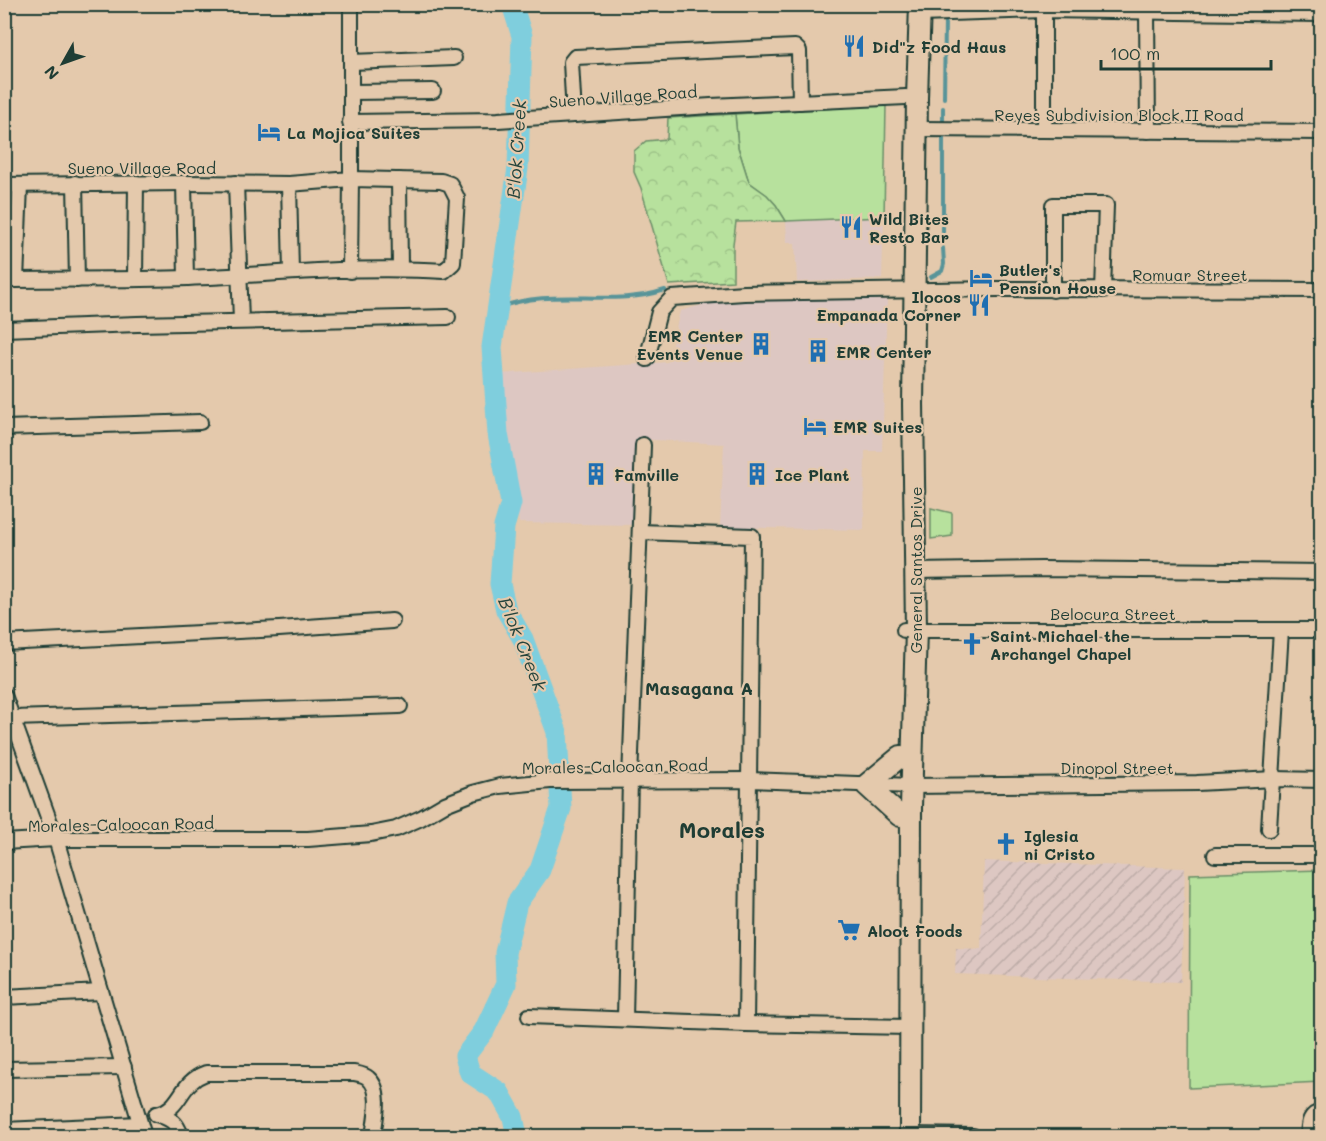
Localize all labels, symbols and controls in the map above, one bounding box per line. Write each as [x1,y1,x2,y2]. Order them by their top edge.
north arrow [33,33,93,93]
restaurant icon: Did"z Food Haus [841,33,867,59]
scale bar [1101,33,1270,71]
place label: Did"z Food Haus [872,36,1006,57]
text: 100 m [1110,41,1160,65]
text: N [39,62,63,84]
street label: Sueno Village Road [548,80,698,112]
water label: B'lok Creek [501,98,531,199]
street label: Reyes Subdivision Block II Road [994,104,1244,125]
hotel icon: La Mojica Suites [256,119,282,145]
place label: La Mojica Suites [287,122,420,143]
street label: Sueno Village Road [68,157,216,178]
place label: Wild Bites Resto Bar [869,208,949,247]
restaurant icon: Wild Bites Resto Bar [838,214,864,240]
place label: Butler's Pension House [999,259,1116,298]
street label: Romuar Street [1132,264,1248,285]
hotel icon: Butler's Pension House [968,265,994,291]
place label: Ilocos Empanada Corner [816,286,961,325]
restaurant icon: Ilocos Empanada Corner [966,292,992,318]
place label: EMR Center Events Venue [636,325,743,364]
building icon: EMR Center Events Venue [748,331,774,357]
building icon: EMR Center [805,338,831,364]
place label: EMR Center [836,341,932,362]
hotel icon: EMR Suites [802,413,828,439]
place label: EMR Suites [833,416,922,437]
building icon: Famville [583,461,609,487]
building icon: Ice Plant [744,461,770,487]
place label: Famville [614,464,679,485]
place label: Ice Plant [775,464,849,485]
street label: General Santos Drive [905,486,926,654]
water label: B'lok Creek [493,593,553,695]
street label: Belocura Street [1050,603,1176,624]
place label: Saint Michael the Archangel Chapel [990,625,1131,664]
church icon: Saint Michael the Archangel Chapel [959,631,985,657]
district label: Masagana A [645,676,753,700]
street label: Morales-Caloocan Road [522,754,708,778]
street label: Dinopol Street [1060,757,1174,778]
street label: Morales-Caloocan Road [28,812,214,836]
district label: Morales [679,815,765,844]
place label: Iglesia ni Cristo [1024,825,1095,864]
church icon: Iglesia ni Cristo [993,831,1019,857]
supermarket icon: Aloot Foods [836,917,862,943]
place label: Aloot Foods [867,920,963,941]

